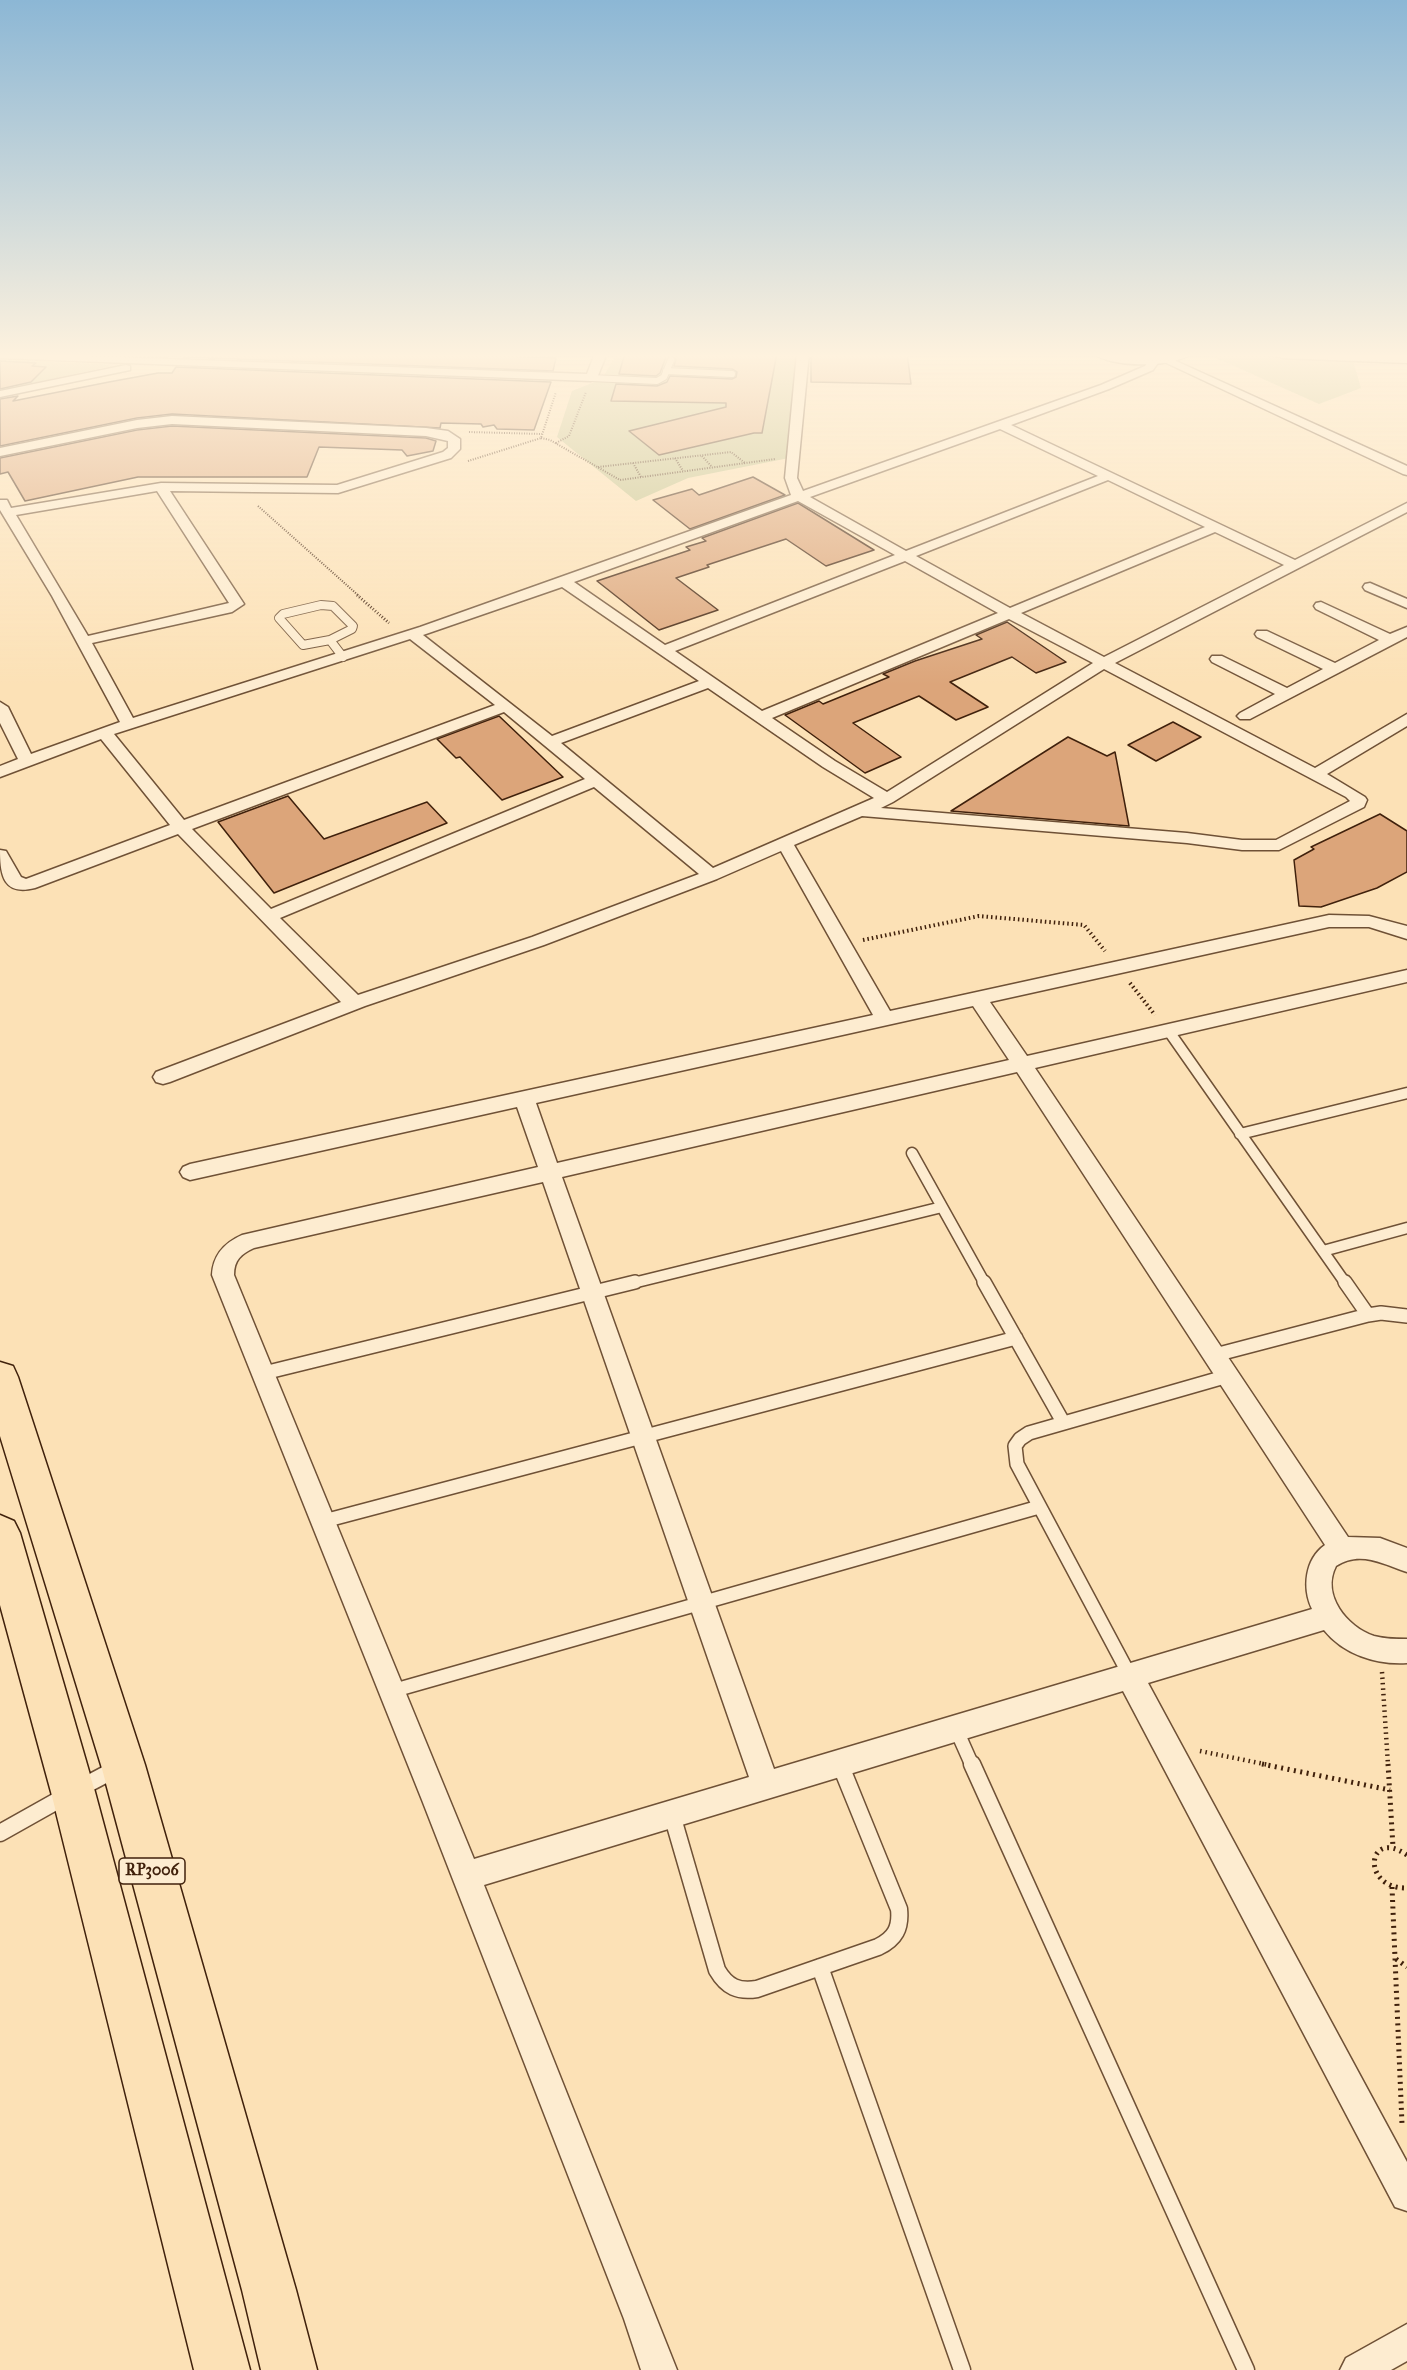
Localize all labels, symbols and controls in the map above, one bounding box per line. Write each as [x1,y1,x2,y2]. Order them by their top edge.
road number: RP3006 [119,1858,185,1884]

